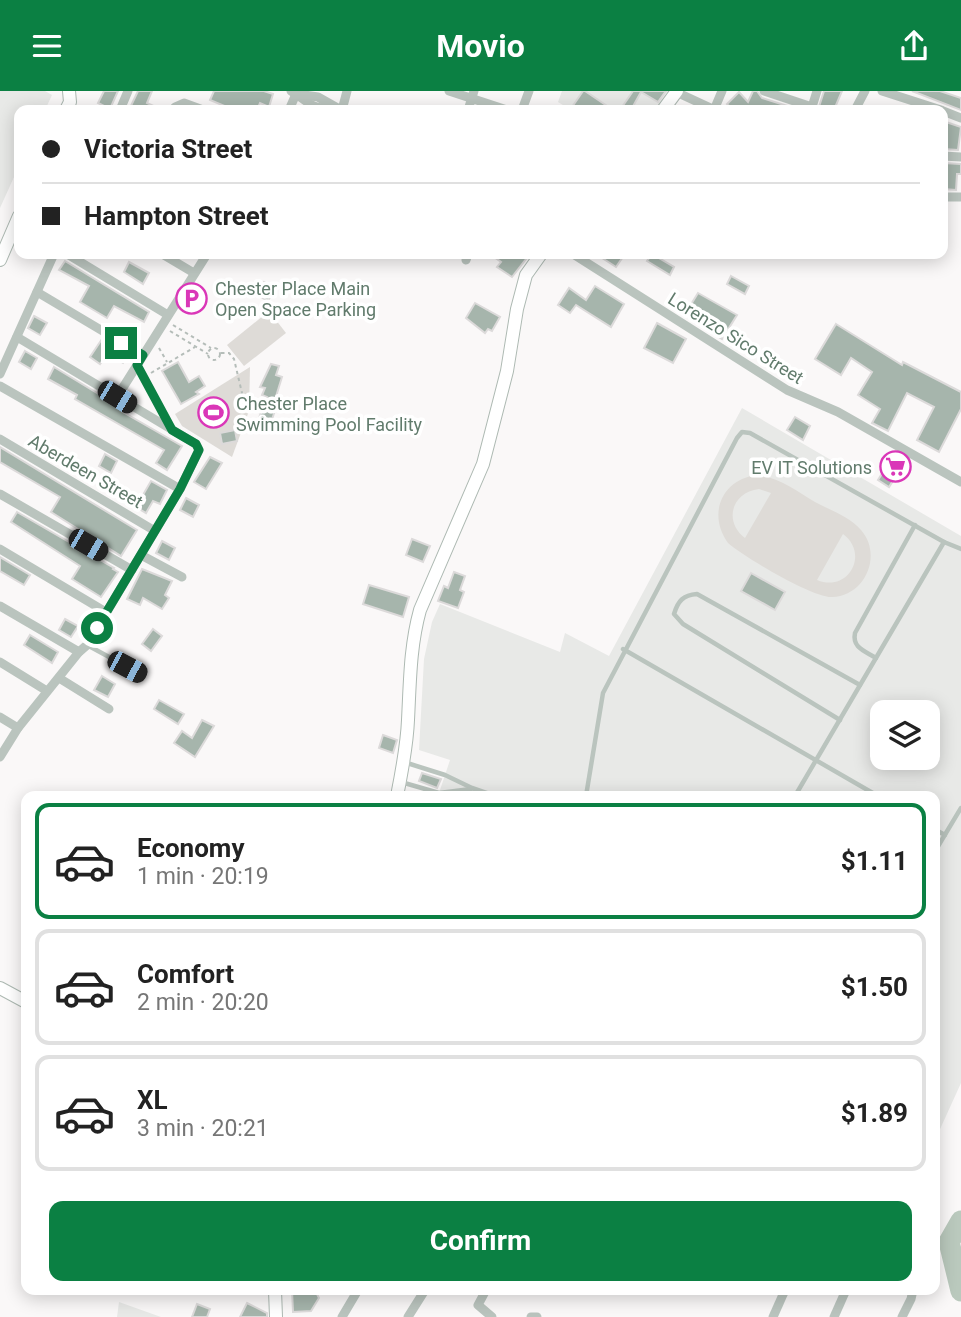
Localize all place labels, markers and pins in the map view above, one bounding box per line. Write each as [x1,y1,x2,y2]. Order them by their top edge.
place label: Chester Place Main Open Space Parking [215,278,376,320]
parking icon: Chester Place Main Open Space Parking [175,281,209,315]
place label: Chester Place Swimming Pool Facility [236,393,423,435]
sports icon: Chester Place Swimming Pool Facility [196,396,230,430]
supermarket icon: EV IT Solutions [878,450,912,484]
place label: EV IT Solutions [751,457,872,478]

